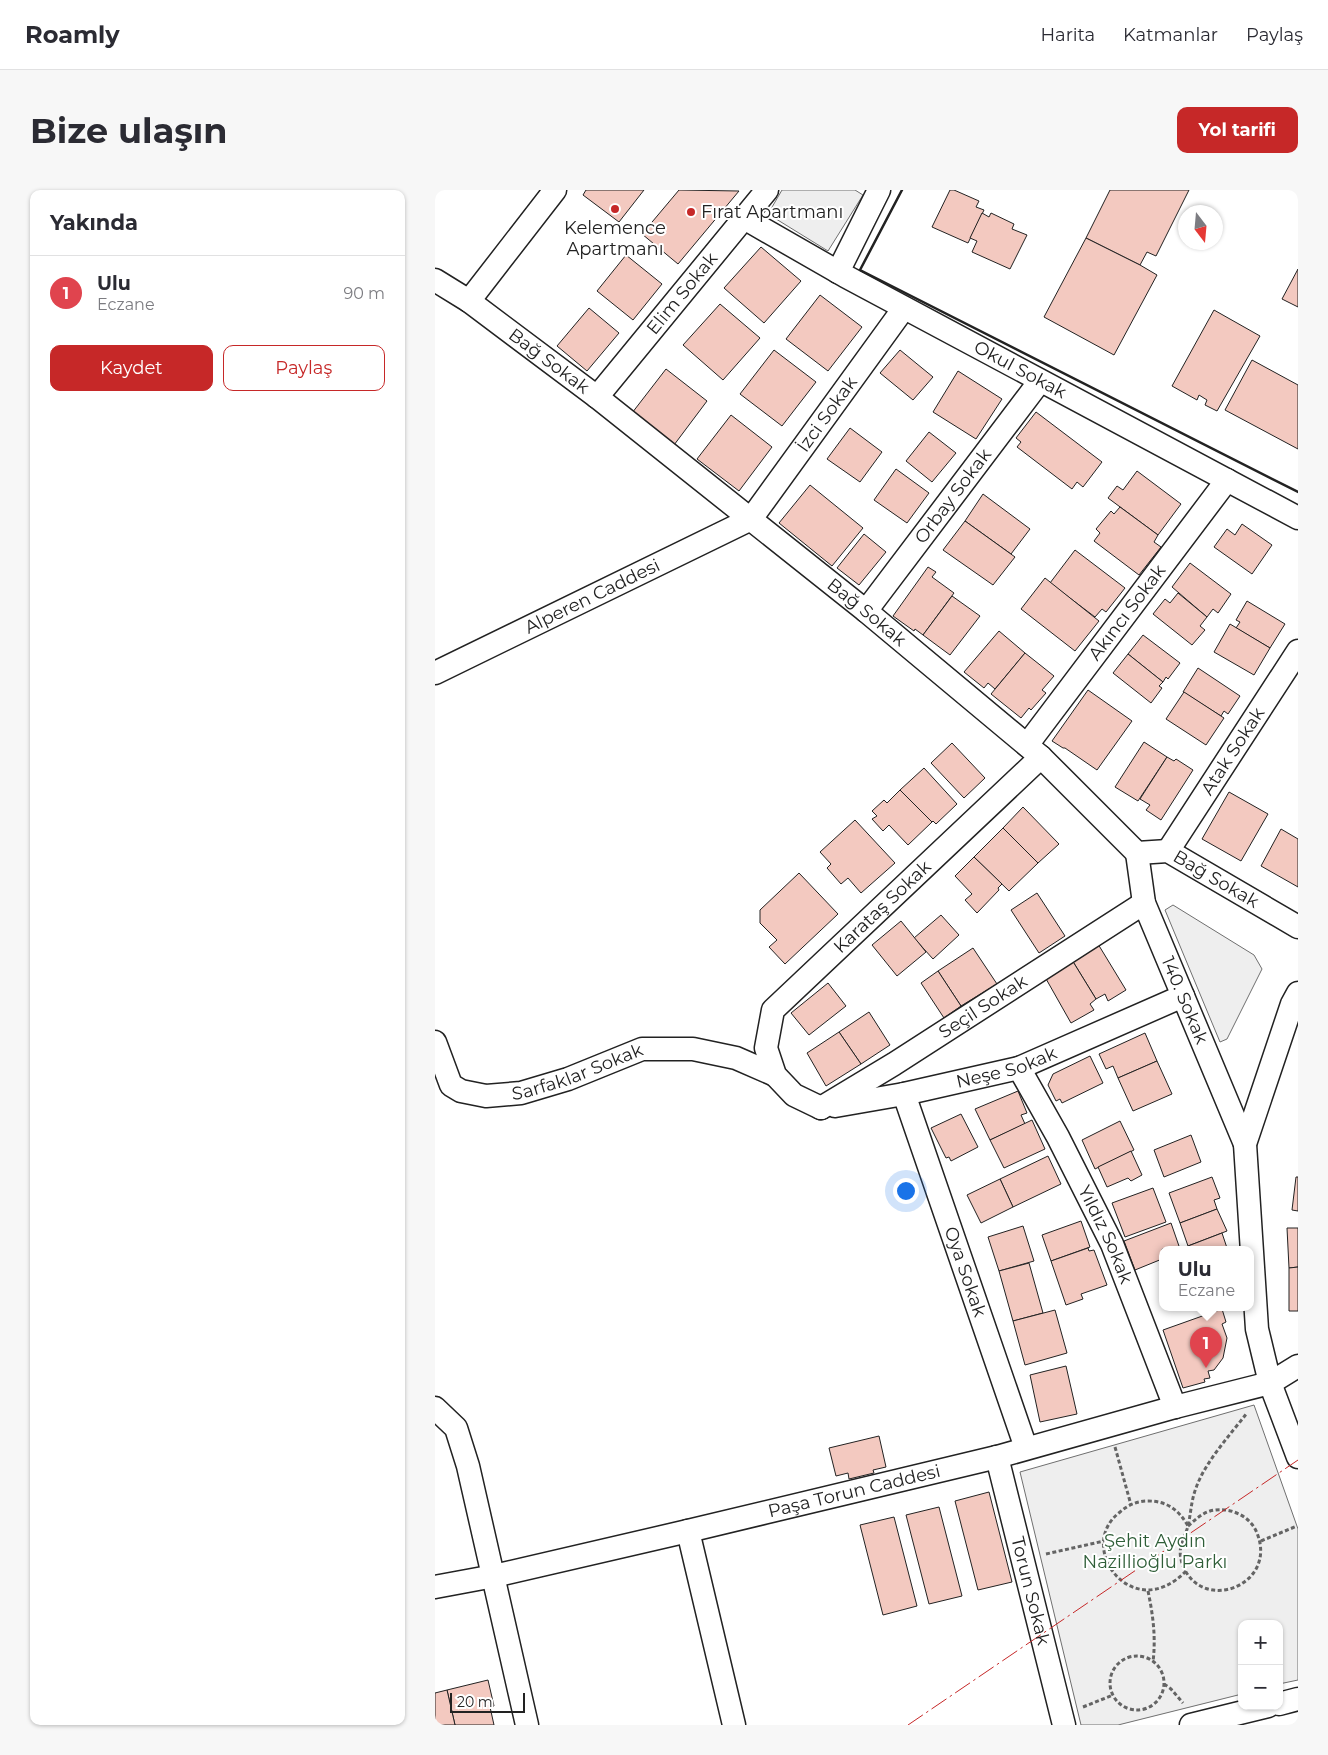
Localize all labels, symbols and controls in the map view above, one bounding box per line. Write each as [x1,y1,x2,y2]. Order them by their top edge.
text: Roamly [25,20,120,49]
text: Harita [1040,24,1095,46]
text: Katmanlar [1123,24,1218,46]
text: Paylaş [1246,24,1303,46]
button: Yol tarifi [1177,107,1298,153]
text: Bize ulaşın [30,109,228,152]
place label: Fırat Apartmanı [701,201,843,223]
marker: Kelemence Apartmanı [609,203,621,215]
north arrow [1178,205,1223,250]
marker: Fırat Apartmanı [685,206,697,218]
text: Yakında [50,210,138,235]
place label: Kelemence Apartmanı [564,217,666,260]
street label: Elim Sokak [642,248,722,339]
text: Ulu [97,272,131,295]
text: 1 [63,284,69,303]
text: 90 m [343,284,385,303]
text: Eczane [97,295,155,314]
street label: Bağ Sokak [504,324,594,399]
street label: Okul Sokak [970,336,1070,403]
button: Kaydet [50,345,213,391]
button: Paylaş [223,345,385,391]
street label: İzci Sokak [792,372,862,456]
street label: Orbay Sokak [910,444,996,548]
street label: Alperen Caddesi [521,554,664,639]
street label: Akıncı Sokak [1084,560,1170,665]
street label: Bağ Sokak [823,573,911,651]
street label: Atak Sokak [1196,703,1270,799]
street label: Bağ Sokak [1169,845,1263,913]
street label: Karataş Sokak [829,855,936,958]
street label: 140. Sokak [1157,953,1213,1048]
street label: Seçil Sokak [935,970,1031,1043]
street label: Sarfaklar Sokak [511,1039,646,1105]
street label: Neşe Sokak [954,1042,1060,1093]
your location [893,1178,919,1204]
street label: Yıldız Sokak [1073,1182,1137,1287]
street label: Oya Sokak [940,1224,991,1320]
popup [1159,1246,1254,1311]
text: Ulu [1178,1258,1211,1281]
text: Eczane [1178,1281,1235,1300]
pin: 1 [1190,1327,1222,1368]
street label: Paşa Torun Caddesi [766,1460,943,1522]
park label: Şehit Aydın Nazillioğlu Parkı [1083,1530,1227,1573]
street label: Torun Sokak [1006,1534,1055,1648]
map controls [1238,1620,1283,1710]
button: + [1238,1620,1283,1665]
button: − [1238,1665,1283,1710]
scale bar [450,1690,525,1713]
text: 20 m [457,1693,493,1711]

